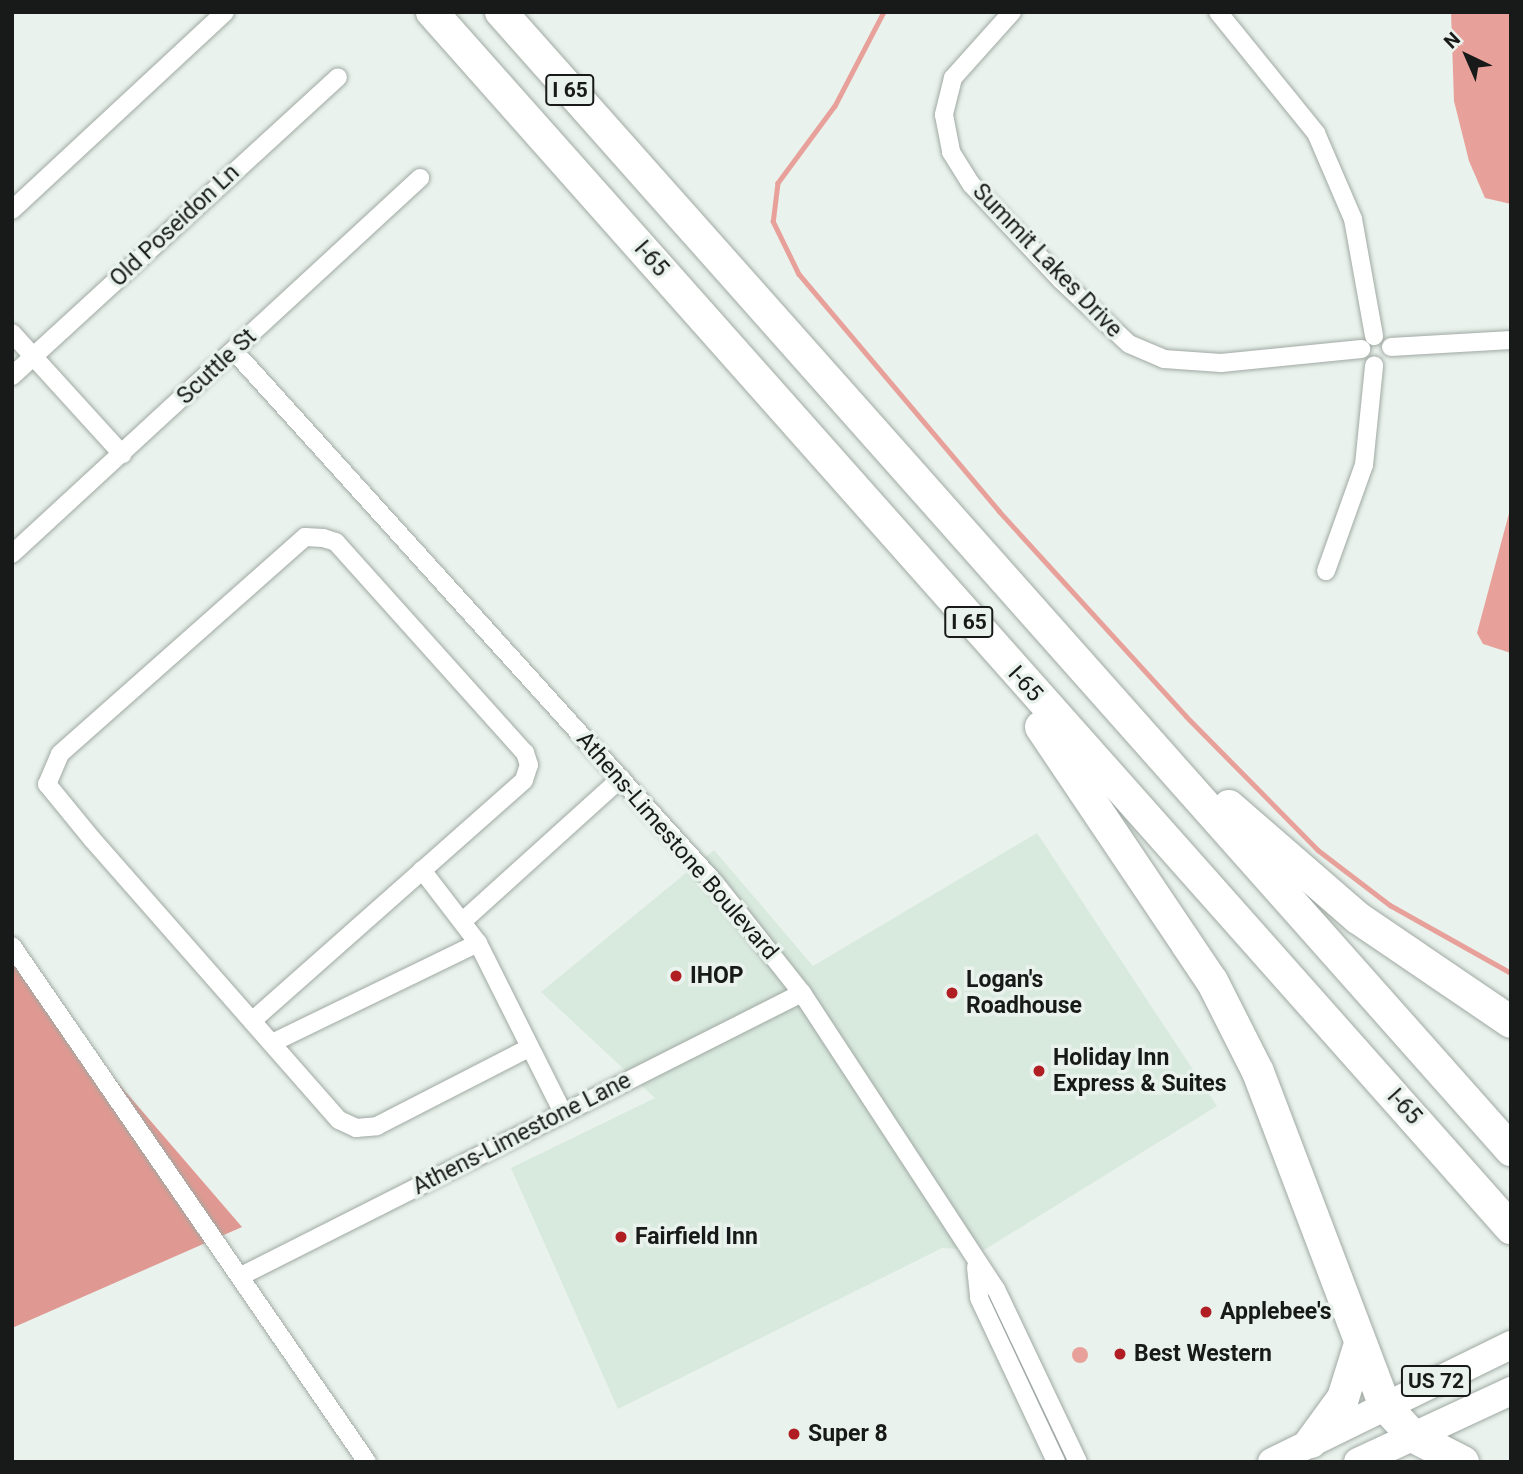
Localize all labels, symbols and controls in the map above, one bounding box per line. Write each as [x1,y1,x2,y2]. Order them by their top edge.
north arrow [1432,21,1502,91]
text: N [1439,28,1465,53]
road number: I 65 [544,72,596,108]
street label: Old Poseidon Ln [105,159,245,293]
street label: Summit Lakes Drive [966,178,1128,344]
street label: I-65 [628,235,674,283]
street label: Scuttle St [172,323,262,411]
road number: I 65 [943,604,995,640]
street label: I-65 [1002,660,1048,708]
street label: Athens-Limestone Boulevard [570,726,784,966]
place label: IHOP [690,962,744,990]
place label: Logan's Roadhouse [966,966,1082,1020]
marker: IHOP [668,968,684,984]
marker: Logan's Roadhouse [944,985,960,1001]
place label: Holiday Inn Express & Suites [1053,1044,1227,1098]
marker: Holiday Inn Express & Suites [1031,1063,1047,1079]
street label: Athens-Limestone Lane [408,1067,636,1201]
street label: I-65 [1381,1083,1427,1131]
place label: Fairfield Inn [635,1223,758,1251]
marker: Fairfield Inn [613,1229,629,1245]
place label: Applebee's [1220,1298,1332,1326]
marker: Applebee's [1198,1304,1214,1320]
place label: Best Western [1134,1340,1272,1368]
marker: Best Western [1112,1346,1128,1362]
road number: US 72 [1399,1364,1473,1398]
place label: Super 8 [808,1420,888,1448]
marker: Super 8 [786,1426,802,1442]

